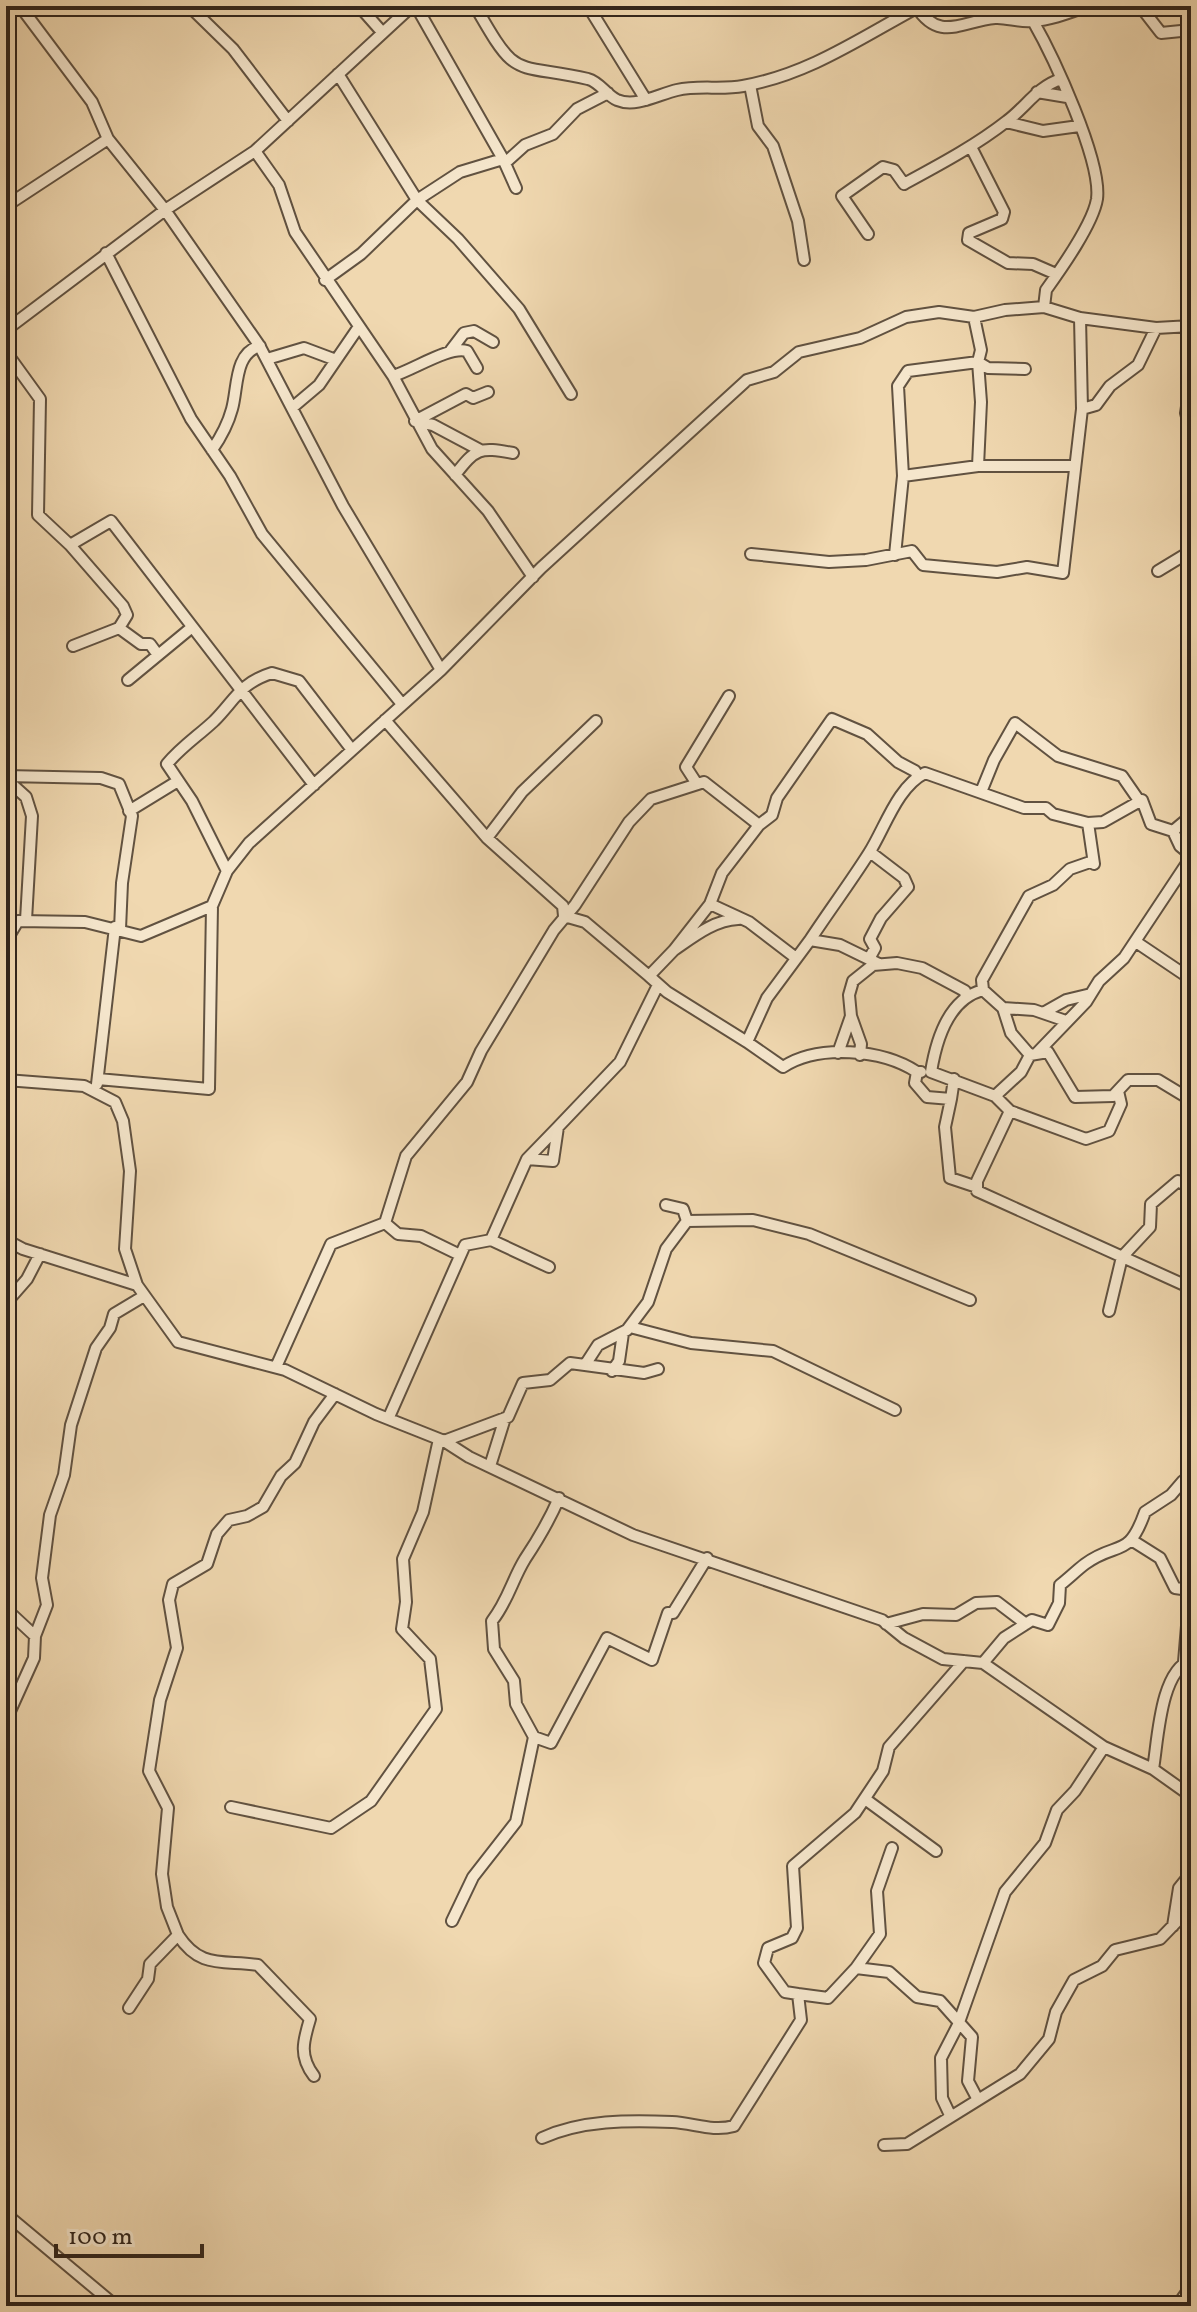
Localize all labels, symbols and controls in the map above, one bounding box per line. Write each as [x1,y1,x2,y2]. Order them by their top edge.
scale bar [56,2208,202,2258]
text: 100 m [68,2221,133,2255]

